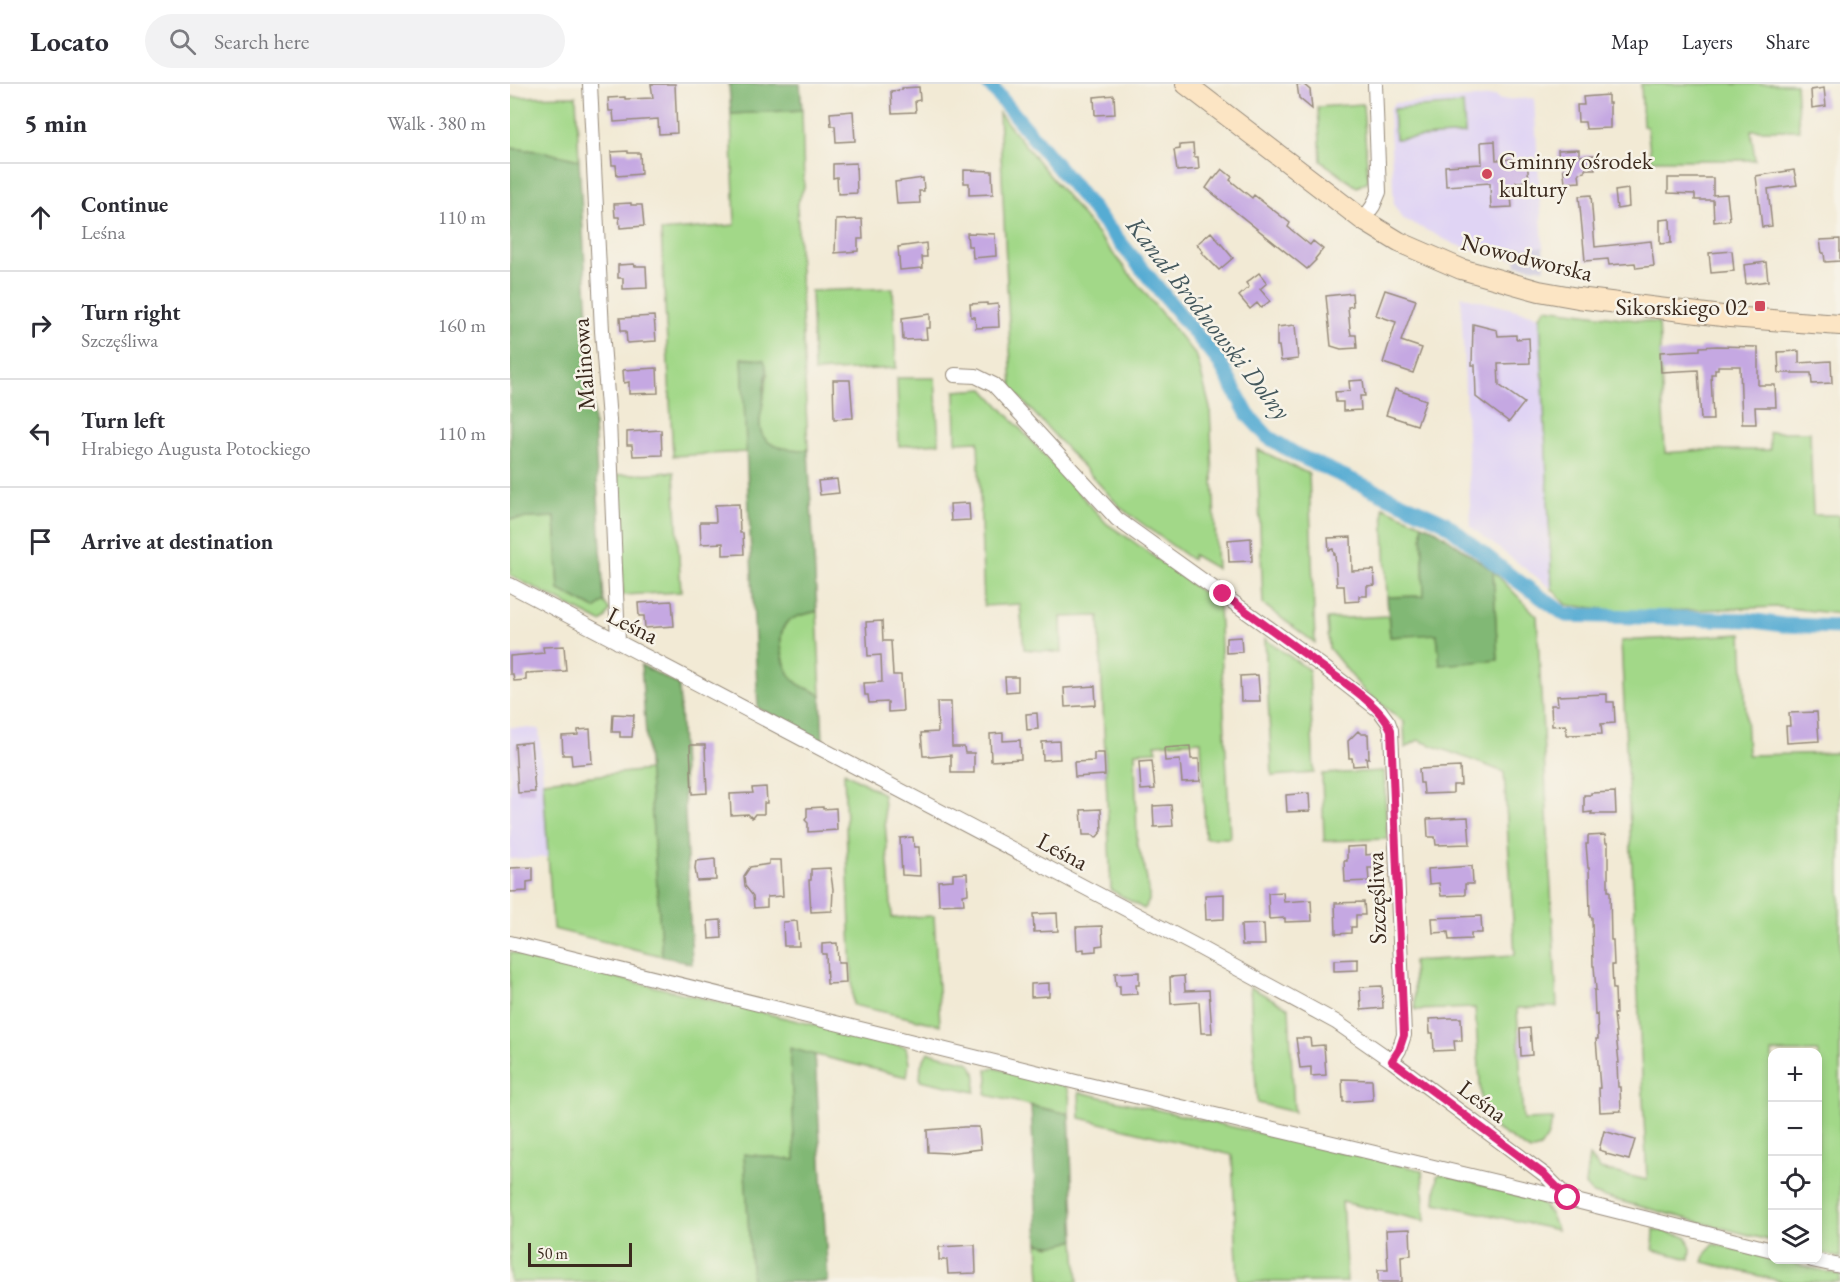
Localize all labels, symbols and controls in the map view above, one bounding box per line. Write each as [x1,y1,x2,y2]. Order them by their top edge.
search box [145,14,565,68]
text: Locato [30,23,109,59]
icon: search [166,25,199,58]
text: Search here [214,27,309,56]
text: Map [1611,28,1649,55]
text: Layers [1682,28,1733,55]
text: Share [1766,28,1810,55]
text: 5 min [24,106,87,140]
text: Walk · 380 m [387,110,486,136]
place label: Gminny ośrodek kultury [1499,145,1654,204]
marker: Gminny ośrodek kultury [1480,167,1494,181]
text: Continue [81,190,168,219]
icon: ahead [24,201,57,234]
text: 110 m [438,204,486,230]
water label: Kanał Bródnowski Dolny [1118,209,1299,427]
text: Leśna [81,219,125,245]
street label: Nowodworska [1458,226,1597,288]
place label: Sikorskiego 02 [1615,291,1748,322]
text: Turn right [81,298,180,327]
marker: Sikorskiego 02 [1753,299,1767,313]
icon: right [24,309,57,342]
text: 160 m [438,312,486,338]
street label: Malinowa [564,317,602,411]
text: Szczęśliwa [81,327,158,353]
text: Turn left [81,406,165,435]
icon: left [24,417,57,450]
text: 110 m [438,420,486,446]
text: Hrabiego Augusta Potockiego [81,435,311,461]
icon: arrive [24,525,57,558]
text: Arrive at destination [81,527,273,556]
route end [1209,580,1235,606]
street label: Leśna [602,599,664,651]
street label: Leśna [1032,825,1094,877]
street label: Szczęśliwa [1359,851,1393,945]
map controls [1768,1048,1822,1264]
button: + [1768,1048,1822,1102]
street label: Leśna [1452,1073,1514,1130]
button: − [1768,1102,1822,1156]
button: locate [1768,1156,1822,1210]
route start [1554,1184,1580,1210]
button: layers [1768,1210,1822,1264]
scale bar [528,1240,632,1268]
text: 50 m [537,1243,568,1264]

